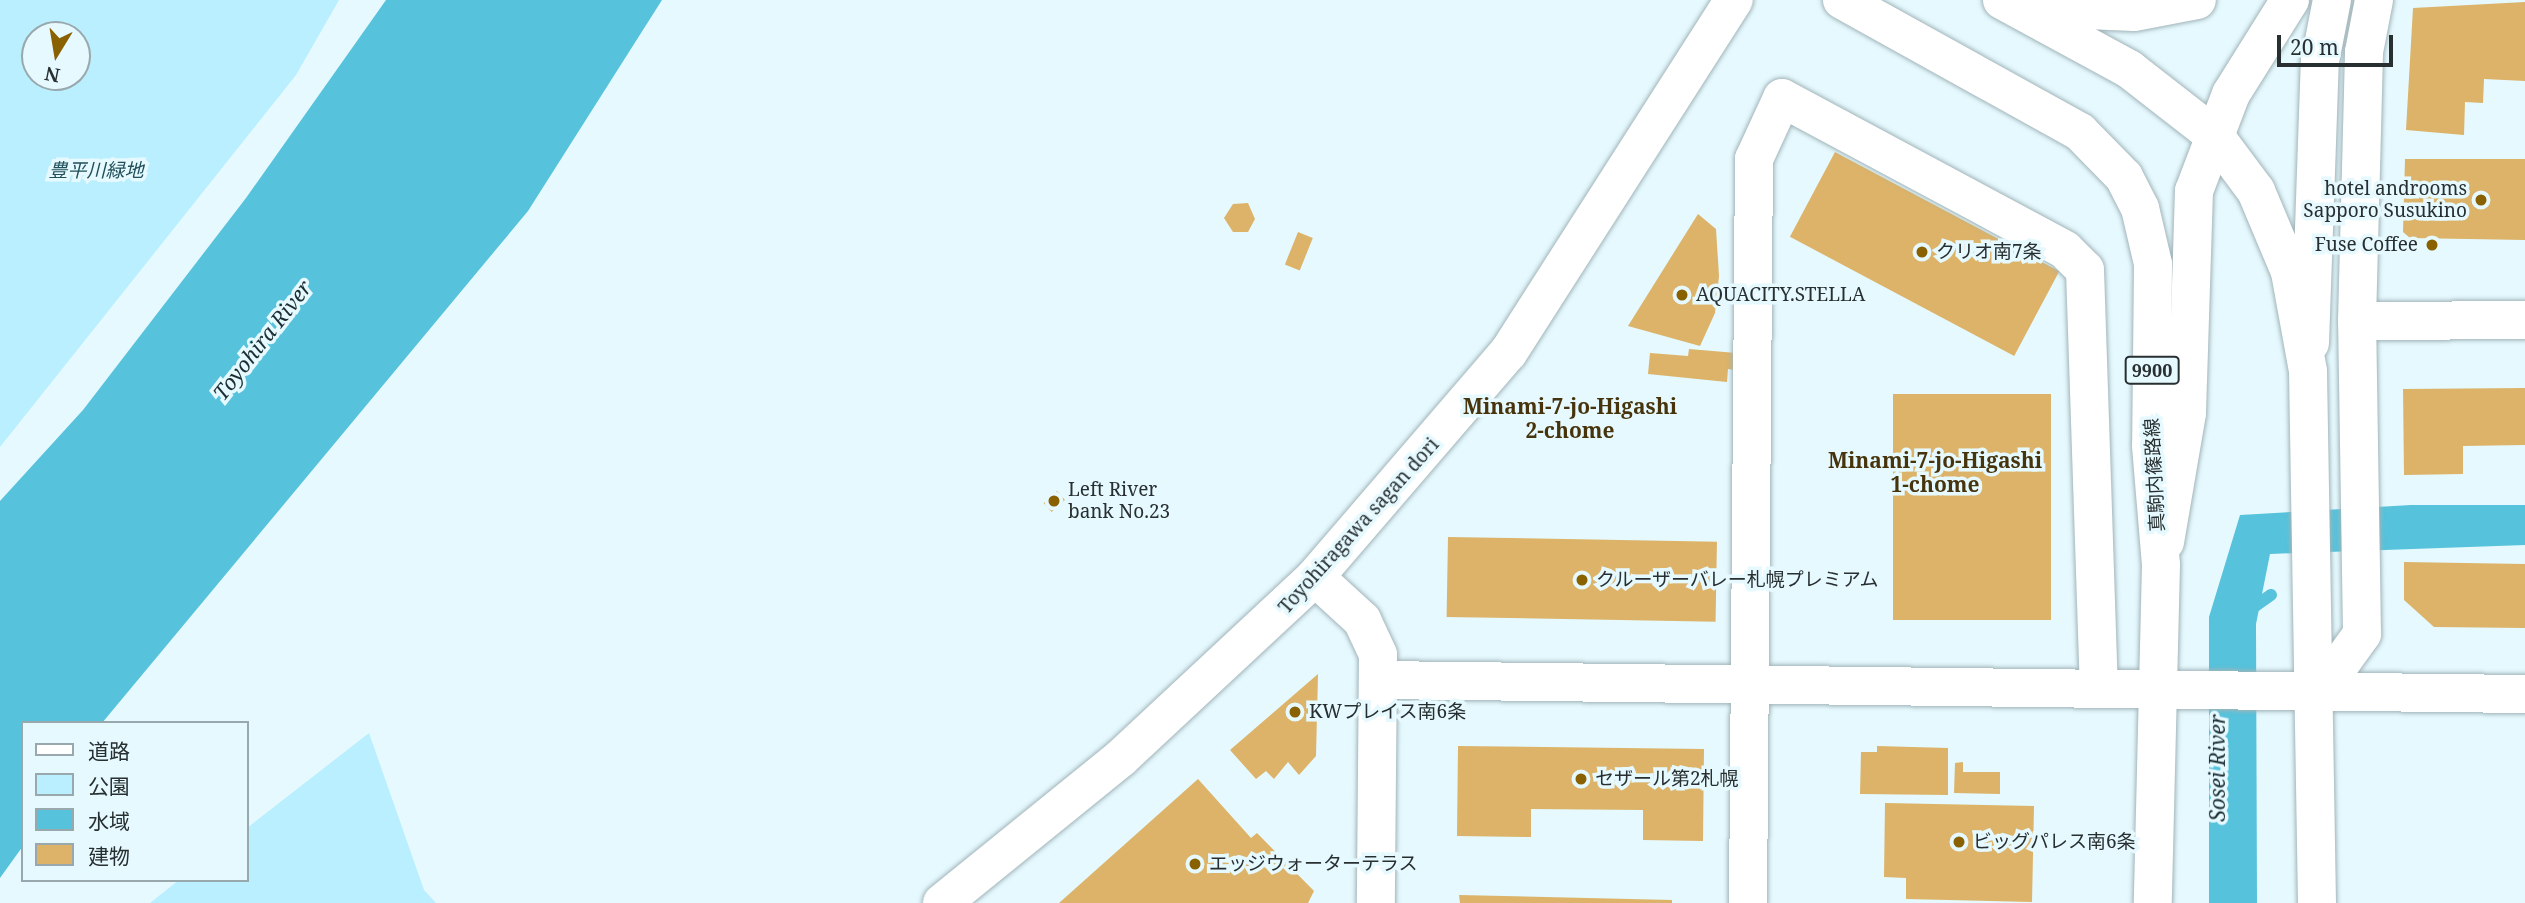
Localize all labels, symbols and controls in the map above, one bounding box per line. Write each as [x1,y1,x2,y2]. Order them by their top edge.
north arrow [21,21,91,91]
scale bar [2280,21,2396,65]
text: 20 m [2290,33,2339,61]
text: N [43,60,62,89]
park label: 豊平川緑地 [49,160,143,182]
place label: hotel androoms Sapporo Susukino [2303,178,2467,222]
marker: hotel androoms Sapporo Susukino [2473,192,2489,208]
place label: Fuse Coffee [2315,234,2418,256]
marker: Fuse Coffee [2424,237,2440,253]
place label: クリオ南7条 [1936,241,2042,263]
marker: クリオ南7条 [1914,244,1930,260]
water label: Toyohira River [207,275,317,405]
place label: AQUACITY.STELLA [1696,284,1865,306]
marker: AQUACITY.STELLA [1674,287,1690,303]
road number: 9900 [2124,356,2180,384]
district label: Minami-7-jo-Higashi 2-chome [1463,393,1677,443]
street label: 真駒内篠路線 [2141,417,2169,533]
street label: Toyohiragawa sagan dori [1274,434,1444,618]
district label: Minami-7-jo-Higashi 1-chome [1828,447,2042,497]
place label: Left River bank No.23 [1068,479,1170,523]
marker: Left River bank No.23 [1046,493,1062,509]
place label: クルーザーバレー札幌プレミアム [1596,569,1881,591]
marker: クルーザーバレー札幌プレミアム [1574,572,1590,588]
place label: KWプレイス南6条 [1309,701,1467,723]
marker: KWプレイス南6条 [1287,704,1303,720]
water label: Sosei River [2204,714,2230,822]
legend [21,721,248,882]
text: 道路 [88,737,130,765]
place label: セザール第2札幌 [1595,768,1739,790]
marker: セザール第2札幌 [1573,771,1589,787]
text: 公園 [88,772,130,800]
text: 水域 [88,807,130,835]
place label: ビッグパレス南6条 [1973,831,2136,853]
marker: ビッグパレス南6条 [1951,834,1967,850]
text: 建物 [88,842,130,870]
place label: エッジウォーターテラス [1209,853,1418,875]
marker: エッジウォーターテラス [1187,856,1203,872]

